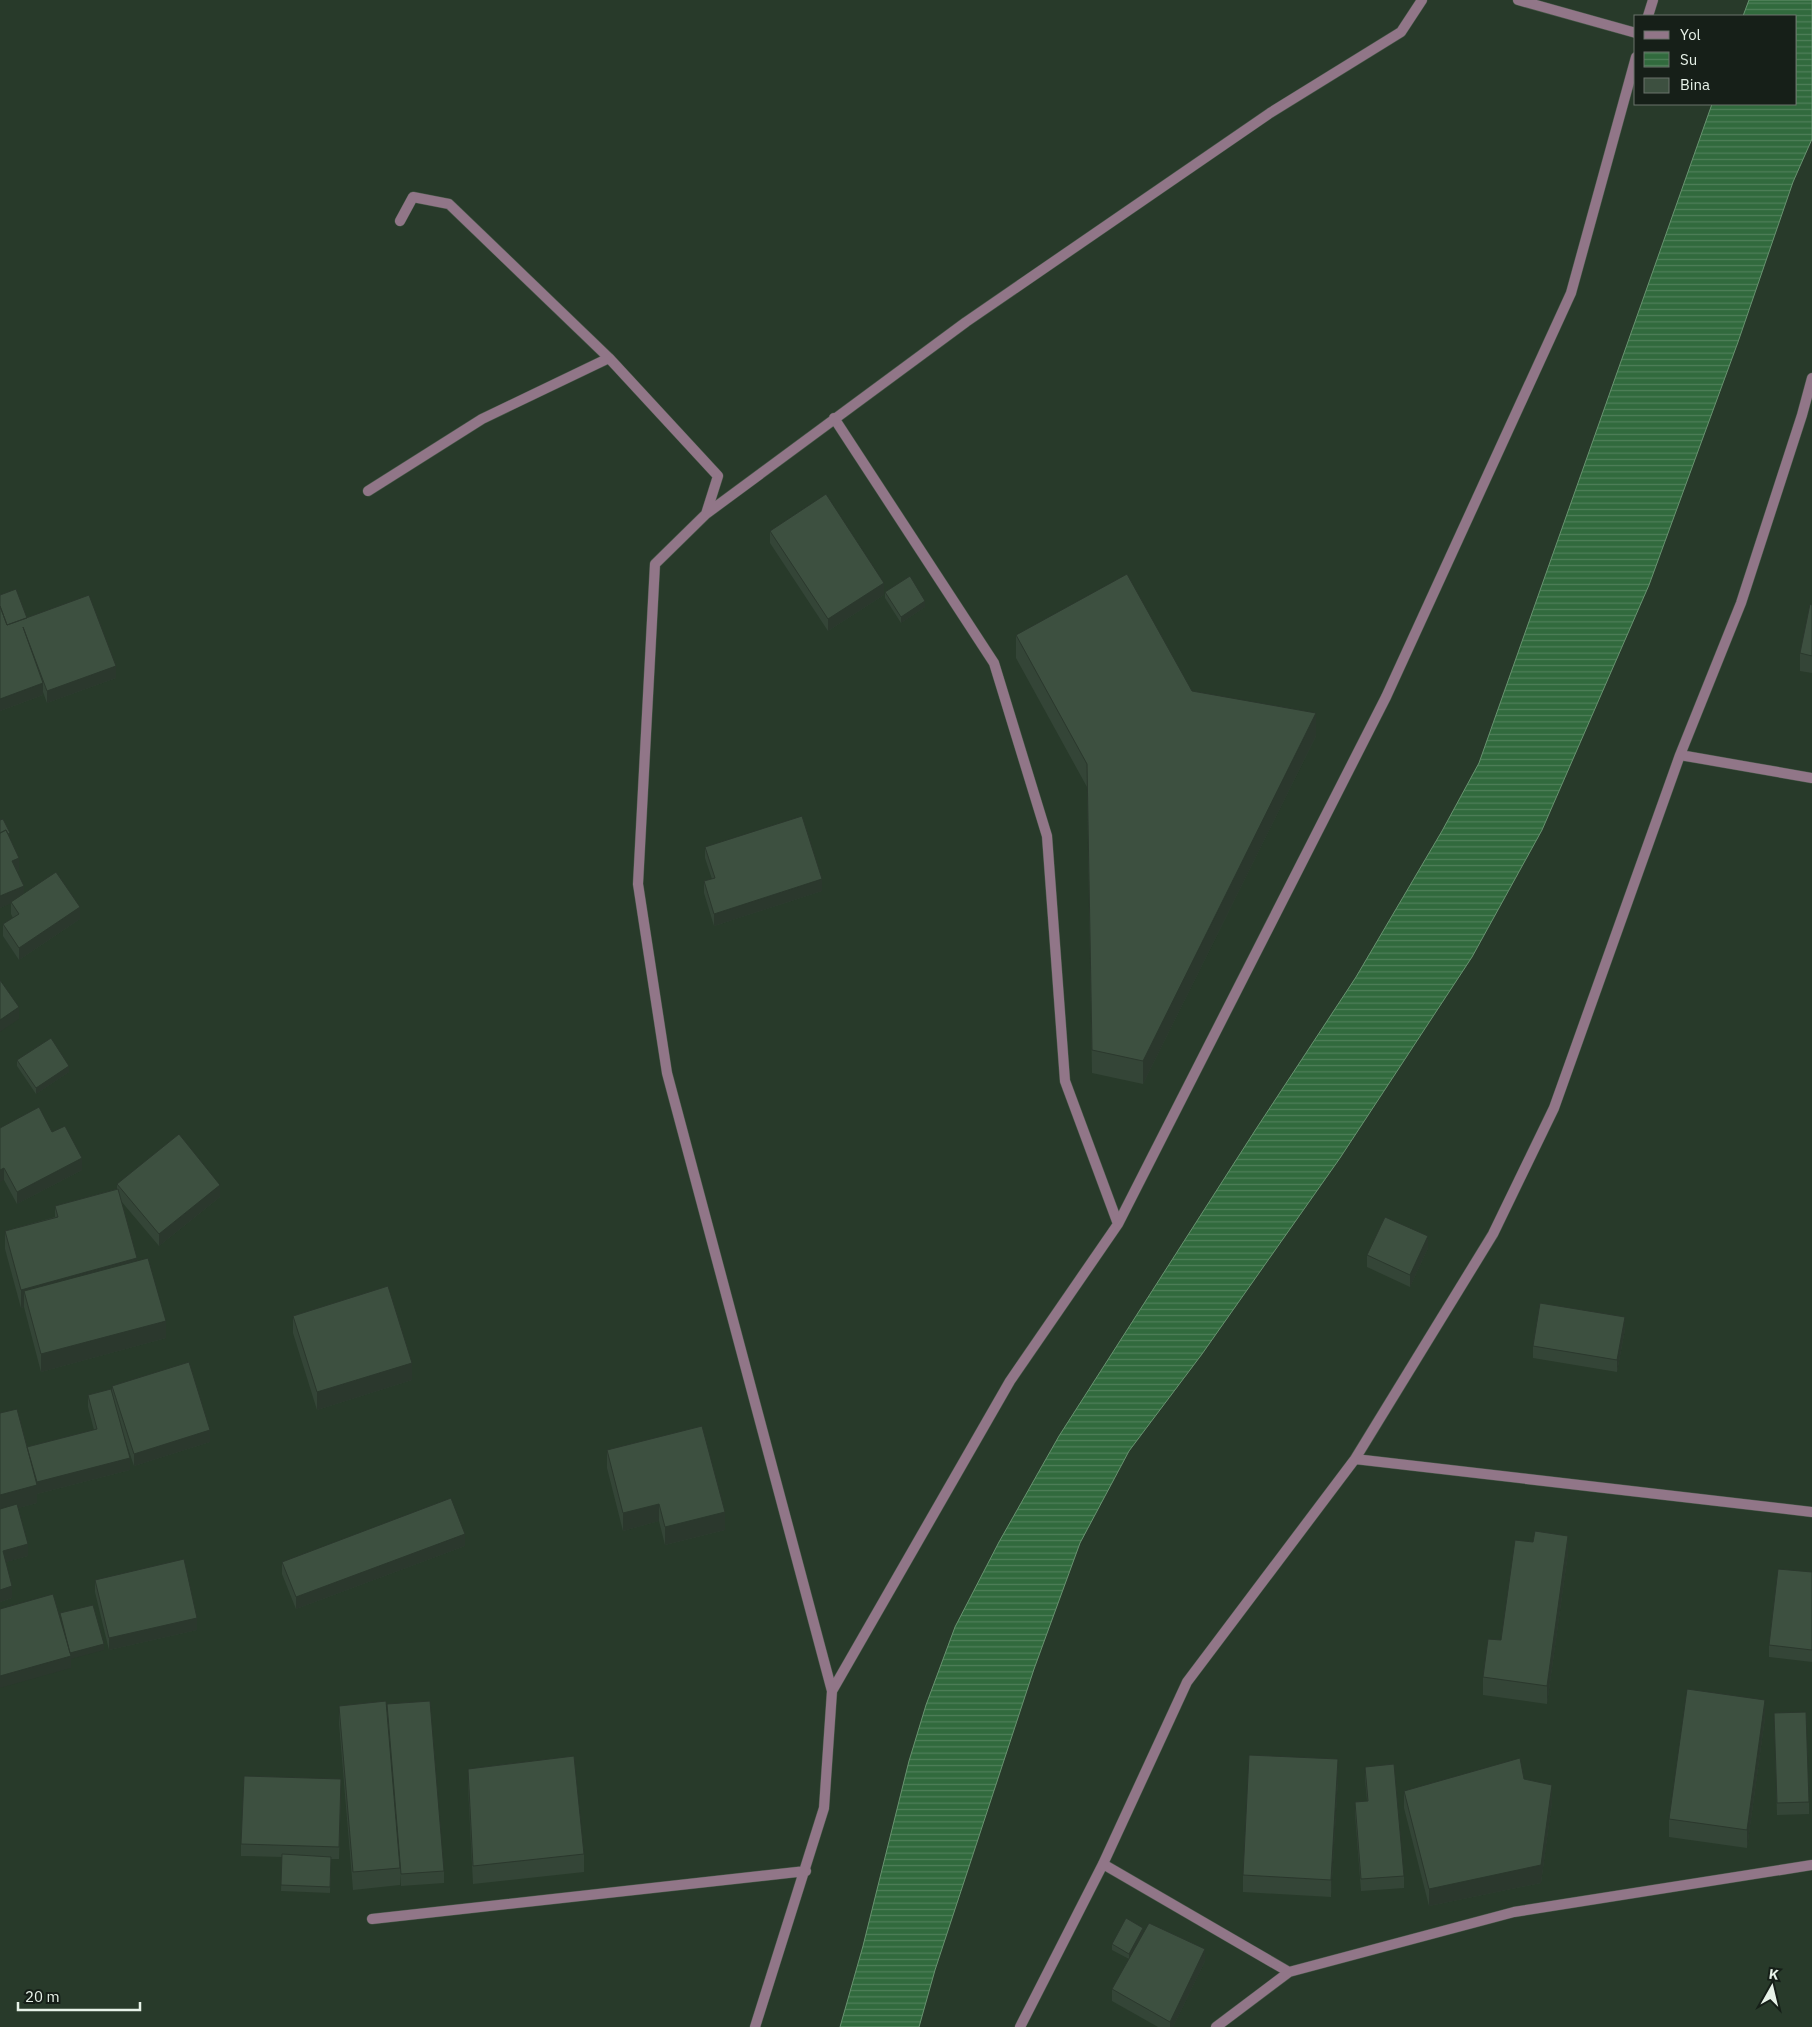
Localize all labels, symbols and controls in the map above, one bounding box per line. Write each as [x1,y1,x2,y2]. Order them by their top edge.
legend [1634,15,1797,105]
text: Yol [1680,25,1701,44]
text: Su [1680,50,1697,69]
text: Bina [1680,75,1710,94]
north arrow [1747,1962,1797,2012]
text: K [1768,1965,1780,1984]
scale bar [18,1980,140,2012]
text: 20 m [25,1987,60,2006]

